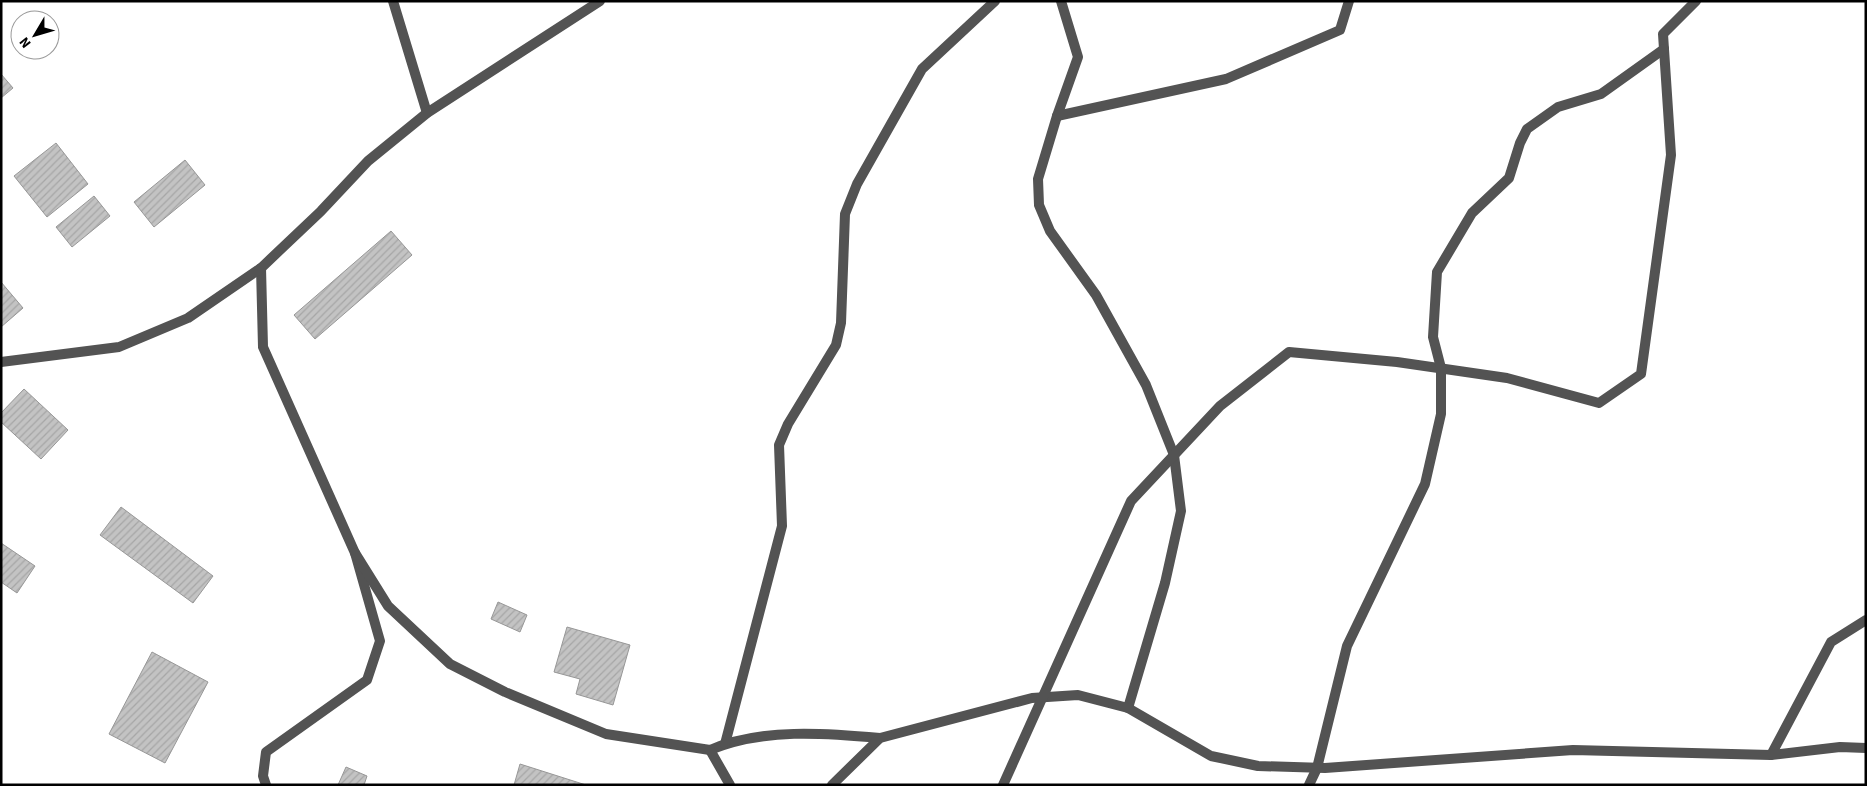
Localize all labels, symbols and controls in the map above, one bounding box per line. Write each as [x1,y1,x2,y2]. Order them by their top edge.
north arrow [10,10,60,60]
text: N [15,33,36,52]

